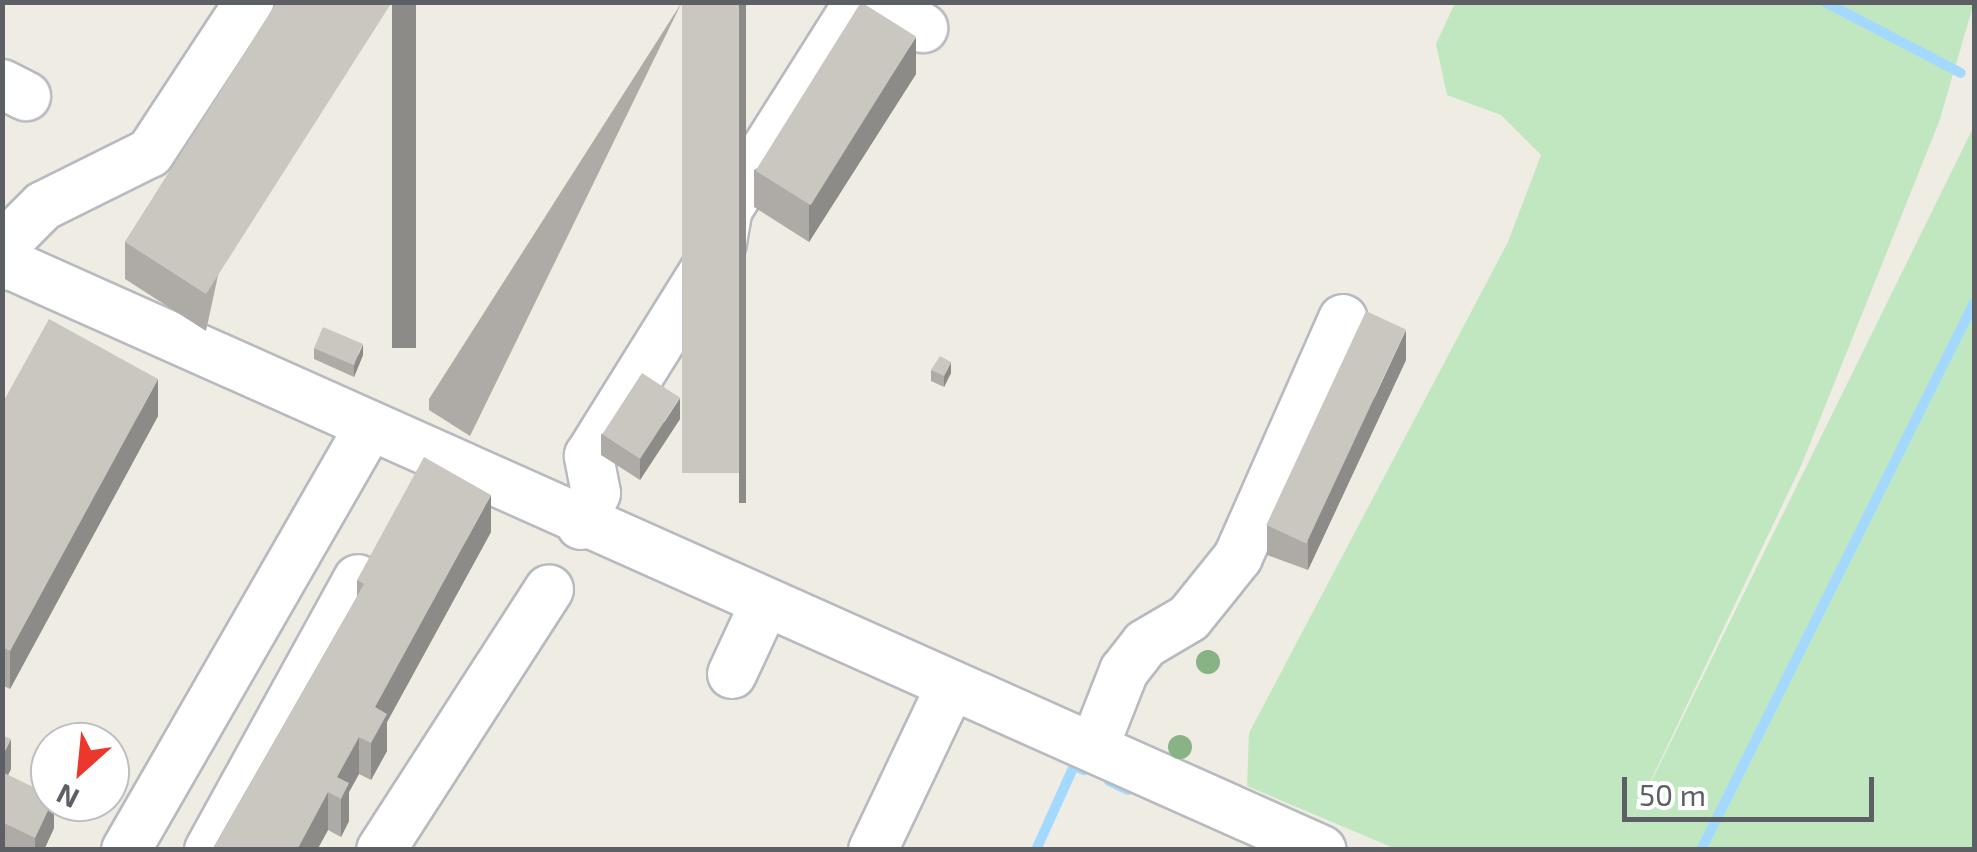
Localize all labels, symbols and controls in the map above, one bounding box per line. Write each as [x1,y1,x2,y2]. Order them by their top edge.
north arrow [30,722,130,822]
scale bar [1627,757,1880,819]
text: 50 m [1639,776,1706,812]
text: N [51,777,84,817]

